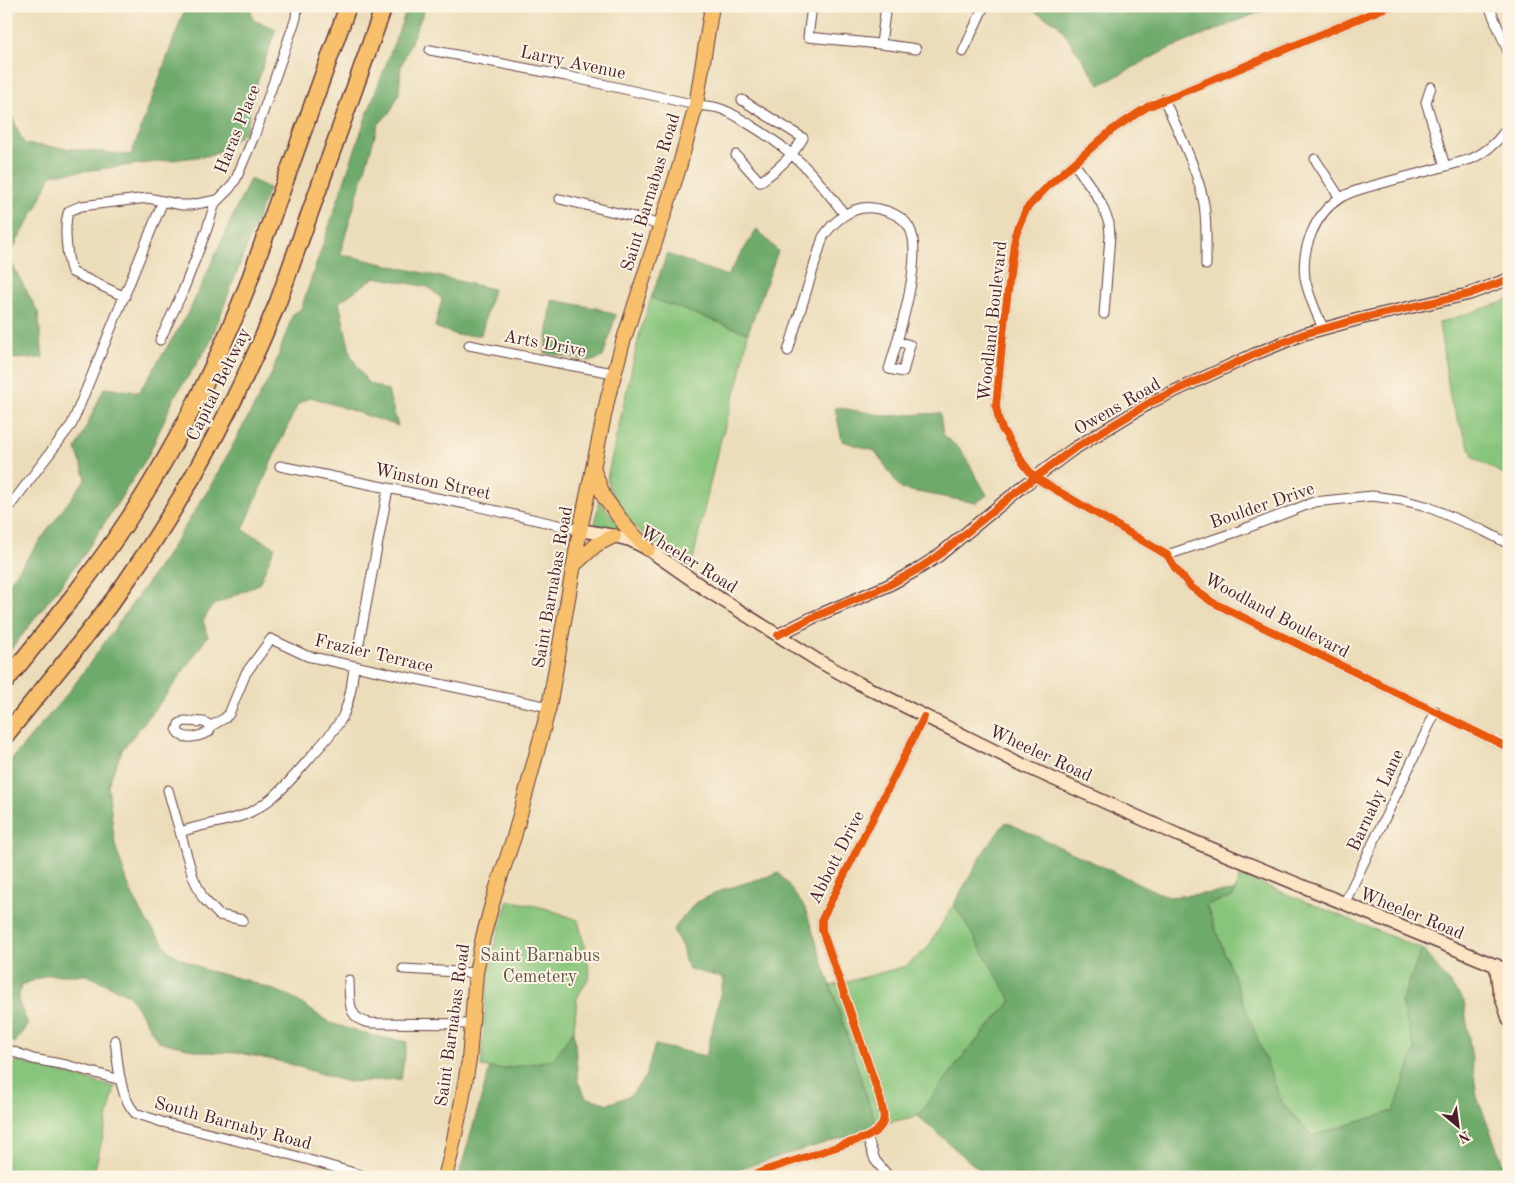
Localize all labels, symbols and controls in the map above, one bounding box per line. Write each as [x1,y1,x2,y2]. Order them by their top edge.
street label: Larry Avenue [518,43,627,83]
street label: Haras Place [212,82,264,176]
street label: Saint Barnabas Road [618,111,684,274]
street label: Woodland Boulevard [976,240,1010,402]
street label: Capital Beltway [184,325,254,444]
street label: Arts Drive [502,327,588,361]
street label: Owens Road [1071,375,1164,439]
street label: Winston Street [373,461,493,503]
street label: Boulder Drive [1208,480,1317,532]
street label: Saint Barnabas Road [530,505,576,670]
street label: Wheeler Road [637,523,740,597]
street label: Woodland Boulevard [1201,570,1352,662]
street label: Frazier Terrace [313,632,435,676]
street label: Wheeler Road [986,722,1095,786]
street label: Barnaby Lane [1344,747,1407,854]
street label: Abbott Drive [806,808,868,907]
street label: Wheeler Road [1357,885,1467,943]
street label: Saint Barnabas Road [433,943,473,1108]
park label: Saint Barnabus Cemetery [480,947,600,986]
street label: South Barnaby Road [152,1094,313,1154]
north arrow [1432,1100,1482,1150]
text: N [1455,1128,1472,1145]

